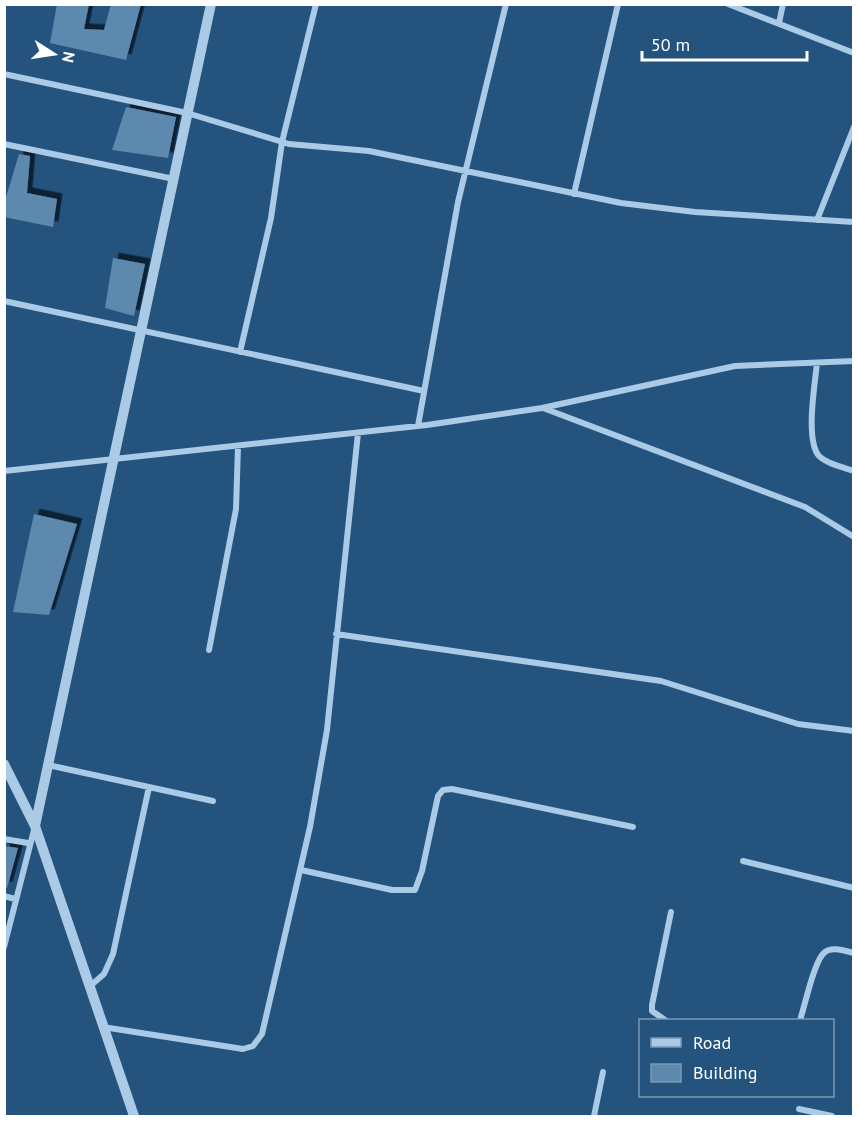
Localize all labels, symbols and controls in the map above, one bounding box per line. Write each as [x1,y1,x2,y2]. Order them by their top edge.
north arrow [24,24,84,84]
scale bar [642,24,807,62]
text: 50 m [651,33,690,56]
text: N [58,50,80,64]
legend [639,1019,834,1097]
text: Road [693,1031,731,1054]
text: Building [693,1061,757,1084]

